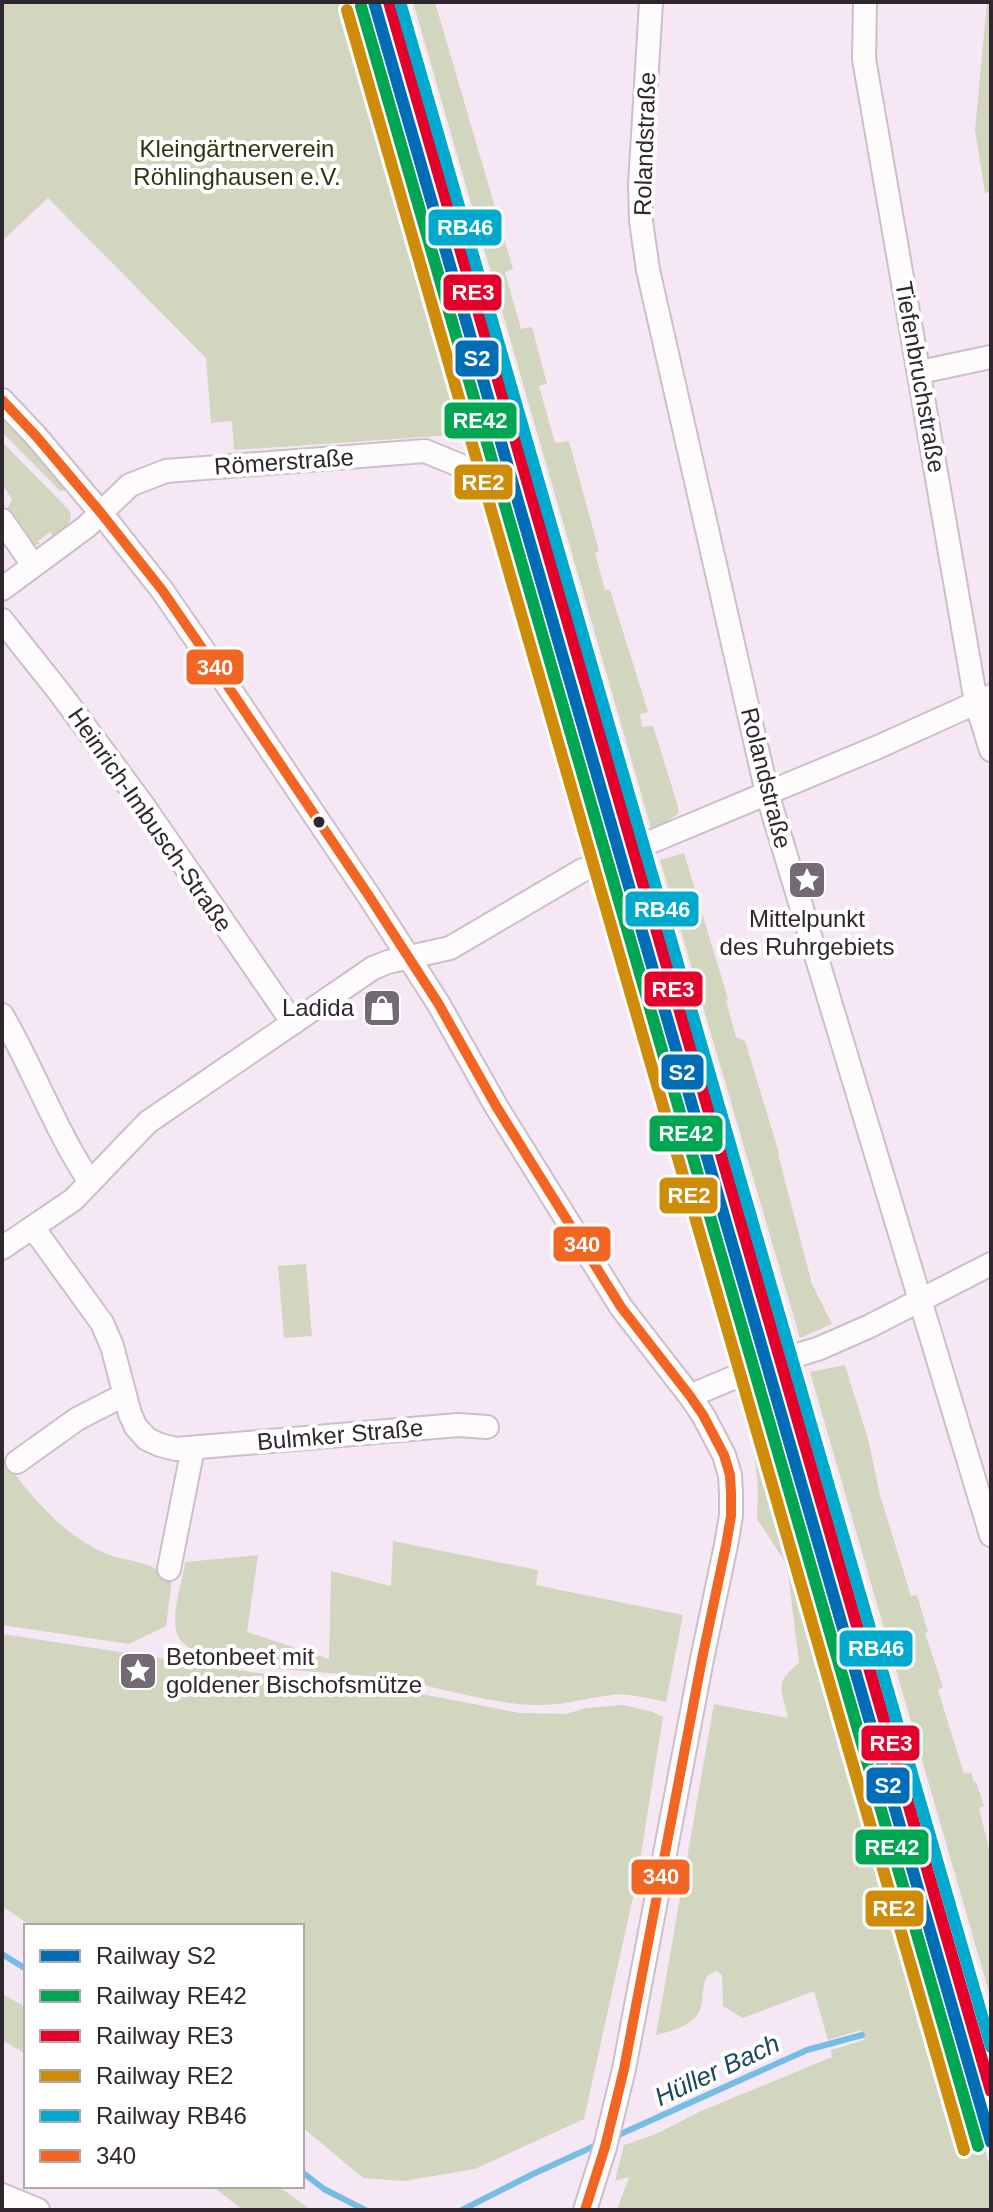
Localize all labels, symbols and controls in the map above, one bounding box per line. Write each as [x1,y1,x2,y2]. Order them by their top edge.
street label: Rolandstraße [628,72,661,216]
park label: Kleingärtnerverein Röhlinghausen e.V. [133,135,341,190]
line badge: RB46 [427,208,503,247]
text: RB46 [437,215,493,240]
line badge: RE3 [442,273,503,312]
street label: Tiefenbruchstraße [890,279,951,475]
text: RE3 [452,280,494,305]
line badge: S2 [454,339,500,378]
text: S2 [464,346,490,371]
line badge: RE42 [443,401,518,440]
text: RE42 [452,408,508,433]
street label: Römerstraße [213,443,355,480]
line badge: RE2 [453,463,514,501]
text: RE2 [462,470,504,495]
line badge: 340 [185,648,245,686]
text: 340 [197,655,233,680]
street label: Heinrich-Imbusch-Straße [63,703,238,937]
street label: Rolandstraße [736,705,797,851]
unlabelled marker [311,814,327,830]
place icon: Mittelpunkt des Ruhrgebiets [786,859,828,901]
line badge: RB46 [624,890,700,928]
text: RB46 [634,897,690,922]
place label: Mittelpunkt des Ruhrgebiets [720,905,894,960]
line badge: RE3 [643,970,704,1008]
text: RE3 [652,977,694,1002]
shop icon: Ladida [361,987,403,1029]
place label: Ladida [282,994,355,1021]
line badge: S2 [660,1053,705,1091]
text: S2 [669,1060,695,1085]
line badge: RE42 [648,1114,724,1153]
text: RE42 [658,1121,714,1146]
line badge: RE2 [658,1176,719,1215]
text: RE2 [668,1183,710,1208]
line badge: 340 [552,1225,612,1263]
text: 340 [564,1232,600,1257]
street label: Bulmker Straße [256,1414,424,1455]
line badge: RB46 [838,1629,914,1668]
text: RB46 [848,1636,904,1661]
place label: Betonbeet mit goldener Bischofsmütze [166,1643,422,1698]
place icon: Betonbeet mit goldener Bischofsmütze [117,1650,159,1692]
line badge: RE3 [860,1724,921,1762]
text: RE3 [870,1731,912,1756]
line badge: S2 [865,1766,911,1805]
text: S2 [875,1773,901,1798]
line badge: RE42 [854,1828,930,1866]
text: RE42 [864,1835,920,1860]
line badge: 340 [630,1858,691,1896]
text: 340 [643,1864,679,1889]
line badge: RE2 [864,1889,925,1928]
text: RE2 [873,1896,915,1921]
legend [24,1924,304,2188]
text: Railway S2 [96,1942,216,1969]
text: Railway RE42 [96,1982,247,2009]
text: Railway RE3 [96,2022,233,2049]
water label: Hüller Bach [650,2028,784,2112]
text: Railway RE2 [96,2062,233,2089]
text: Railway RB46 [96,2102,247,2129]
text: 340 [96,2142,136,2169]

